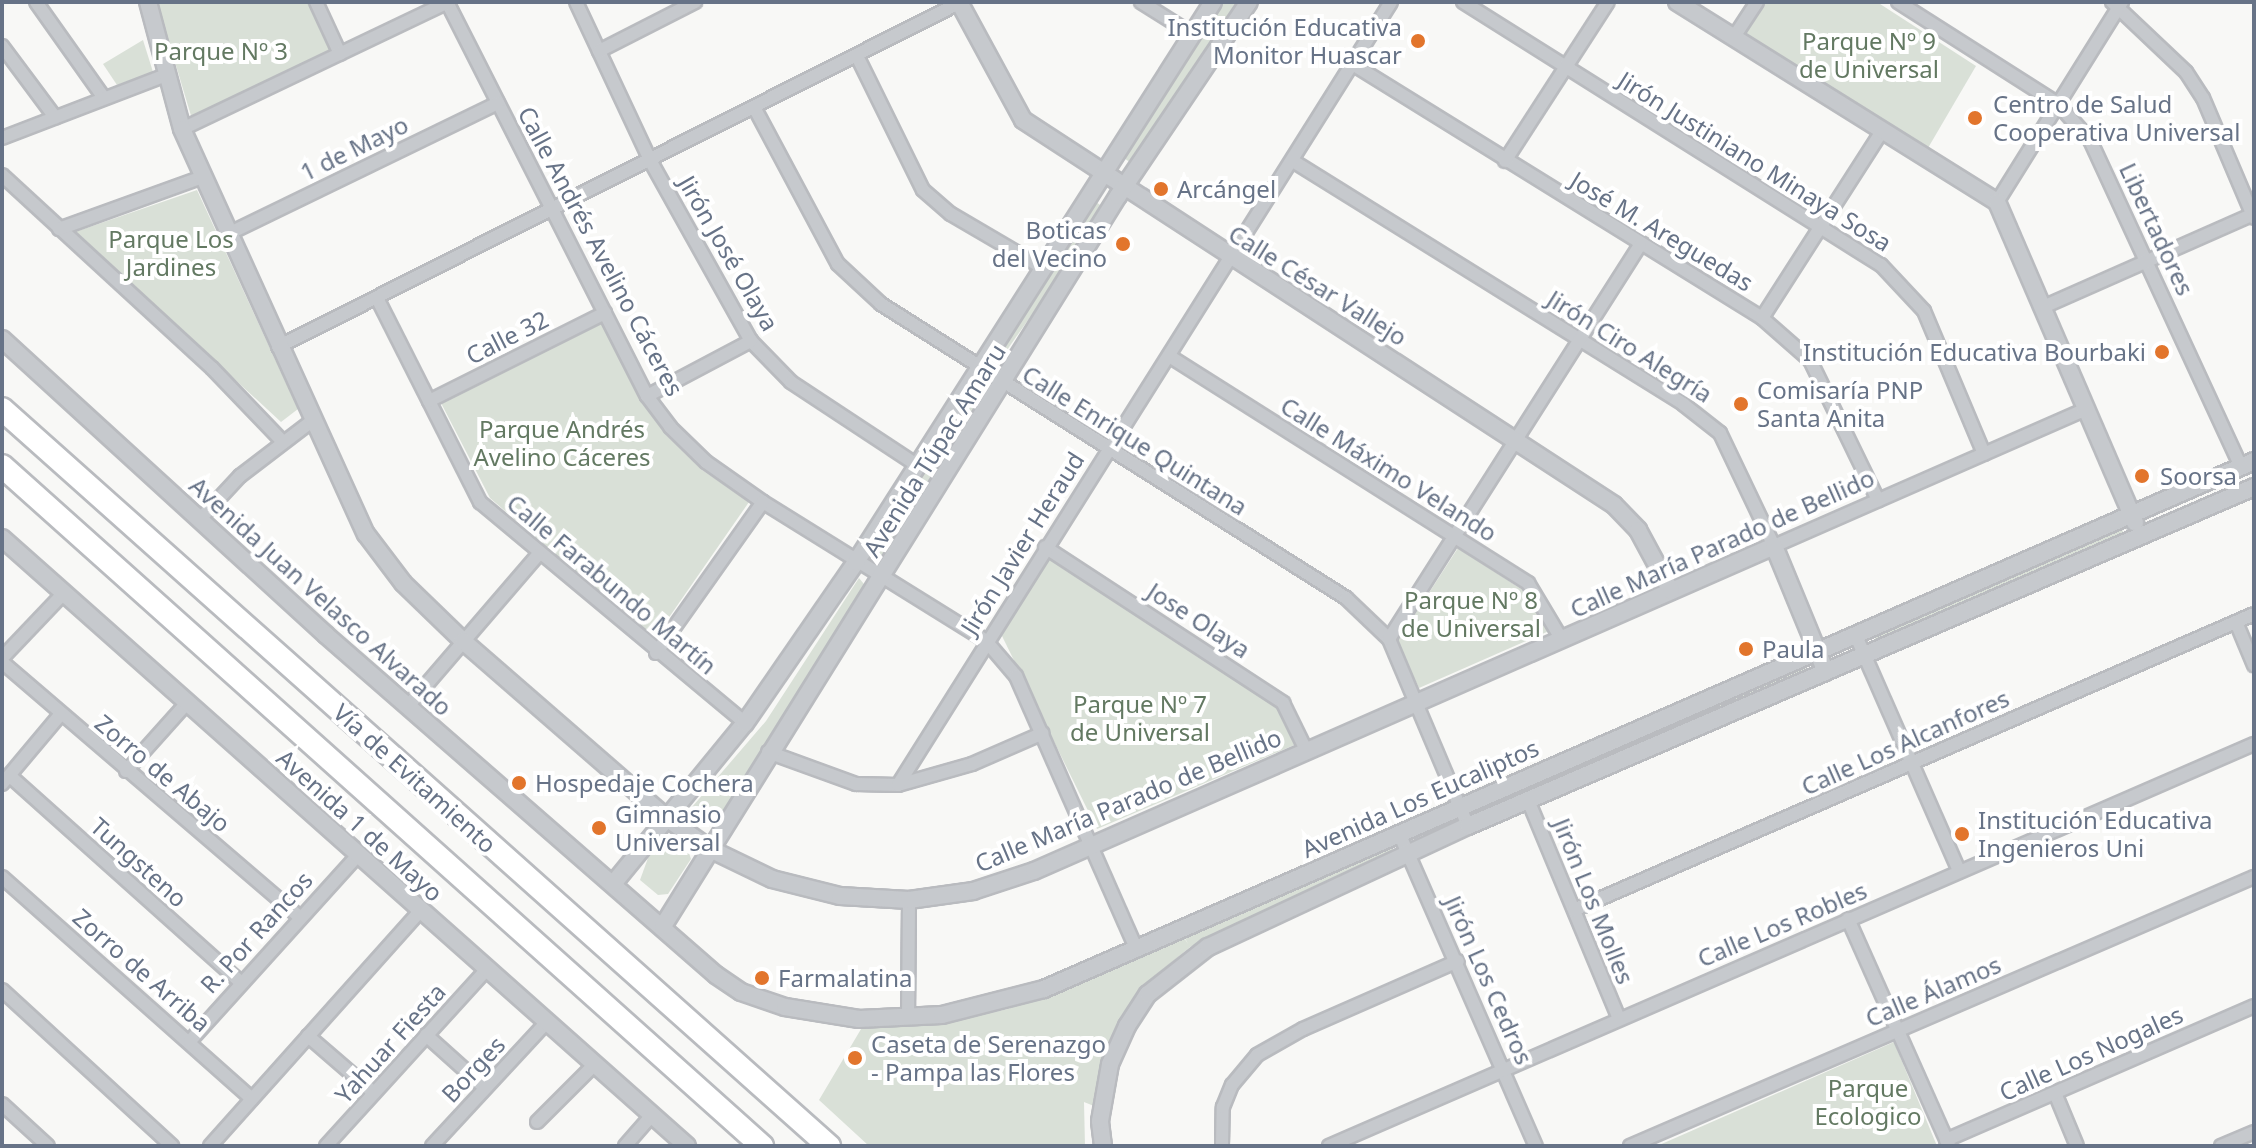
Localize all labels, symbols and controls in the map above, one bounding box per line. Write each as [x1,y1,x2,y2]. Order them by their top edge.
place label: Institución Educativa Monitor Huascar [1167,13,1402,69]
park label: Parque Nº 9 de Universal [1799,27,1939,83]
marker: Institución Educativa Monitor Huascar [1409,32,1427,50]
park label: Parque Nº 3 [154,37,288,65]
street label: Jirón Justiniano Minaya Sosa [1613,65,1897,257]
place label: Centro de Salud Cooperativa Universal [1993,90,2241,146]
street label: Calle Andrés Avelino Cáceres [512,101,690,401]
marker: Centro de Salud Cooperativa Universal [1964,107,1986,129]
street label: 1 de Mayo [295,110,413,186]
street label: Libertadores [2114,158,2200,300]
street label: José M. Areguedas [1565,165,1759,297]
street label: Jirón José Olaya [673,170,785,336]
place label: Arcángel [1177,175,1276,203]
marker: Arcángel [1152,180,1170,198]
place label: Boticas del Vecino [992,216,1107,272]
street label: Calle César Vallejo [1224,219,1412,351]
park label: Parque Los Jardines [108,225,234,281]
marker: Boticas del Vecino [1114,235,1132,253]
street label: Jirón Ciro Alegría [1542,284,1718,408]
street label: Calle 32 [461,304,553,370]
street label: Avenida Túpac Amaru [857,338,1011,562]
place label: Institución Educativa Bourbaki [1803,338,2146,366]
marker: Institución Educativa Bourbaki [2153,343,2171,361]
street label: Calle Enrique Quintana [1017,359,1253,521]
place label: Comisaría PNP Santa Anita [1757,376,1923,432]
street label: Calle Máximo Velando [1276,391,1502,547]
marker: Comisaría PNP Santa Anita [1732,395,1750,413]
park label: Parque Andrés Avelino Cáceres [473,415,651,471]
street label: Jirón Javier Heraud [954,446,1090,640]
place label: Soorsa [2160,462,2237,490]
street label: Calle María Parado de Bellido [1566,463,1878,623]
marker: Soorsa [2131,465,2153,487]
street label: Avenida Juan Velasco Alvarado [184,471,458,721]
street label: Calle Farabundo Martín [501,488,723,680]
street label: Jose Olaya [1142,576,1256,664]
park label: Parque Nº 8 de Universal [1401,586,1541,642]
place label: Paula [1762,635,1824,663]
marker: Paula [1737,640,1755,658]
street label: Calle Los Alcanfores [1797,683,2013,801]
park label: Parque Nº 7 de Universal [1070,690,1210,746]
street label: Vía de Evitamiento [328,697,502,859]
street label: Zorro de Abajo [90,708,236,838]
street label: Calle María Parado de Bellido [971,722,1285,878]
street label: Avenida Los Eucaliptos [1297,733,1543,863]
street label: Avenida 1 de Mayo [271,743,449,907]
place label: Hospedaje Cochera [535,769,754,797]
marker: Hospedaje Cochera [510,774,528,792]
place label: Gimnasio Universal [615,800,722,856]
place label: Institución Educativa Ingenieros Uni [1978,806,2213,862]
street label: Tungsteno [85,811,193,913]
street label: Jirón Los Molles [1548,814,1640,988]
marker: Gimnasio Universal [590,819,608,837]
marker: Institución Educativa Ingenieros Uni [1953,825,1971,843]
street label: R. Por Rancos [194,865,318,999]
street label: Calle Los Robles [1693,875,1871,973]
street label: Jirón Los Cedros [1439,891,1539,1069]
street label: Zorro de Arriba [67,903,217,1037]
street label: Calle Álamos [1861,950,2005,1032]
place label: Farmalatina [778,964,913,992]
marker: Farmalatina [753,969,771,987]
street label: Yahuar Fiesta [329,977,451,1109]
street label: Calle Los Nogales [1995,1000,2187,1106]
street label: Borges [435,1030,511,1108]
place label: Caseta de Serenazgo - Pampa las Flores [871,1030,1106,1086]
marker: Caseta de Serenazgo - Pampa las Flores [846,1049,864,1067]
park label: Parque Ecologico [1814,1074,1922,1130]

